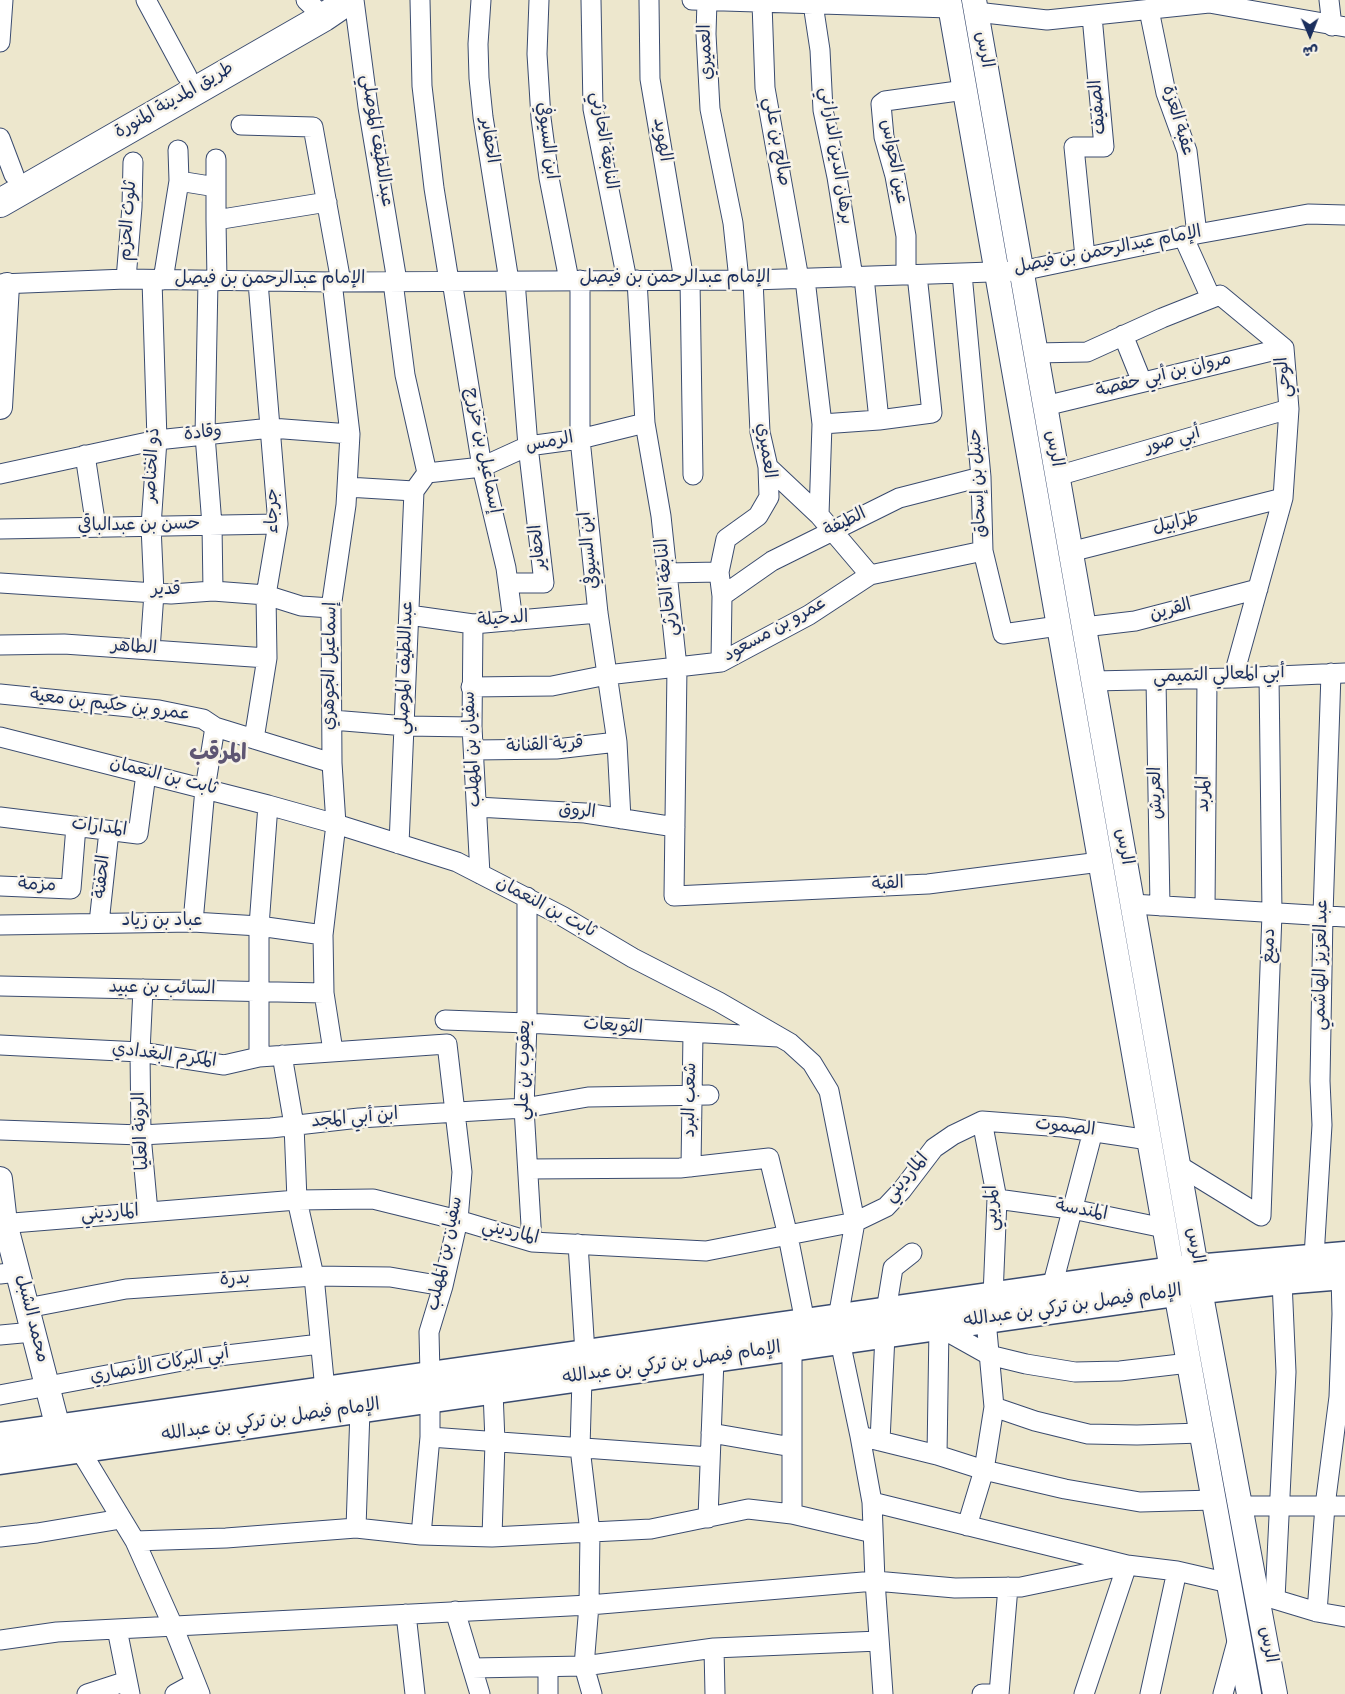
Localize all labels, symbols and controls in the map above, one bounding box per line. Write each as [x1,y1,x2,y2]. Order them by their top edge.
north arrow [1285,10,1335,60]
street label: العميري [696,24,720,80]
street label: الرس [968,30,996,70]
text: ش [1302,40,1318,60]
street label: طريق المدينة المنورة [112,59,238,145]
street label: عبداللطيف الموصلي [354,73,396,209]
street label: الصفيف [1087,79,1113,135]
street label: عقبة العزة [1155,83,1197,159]
street label: برهان الدين الداراني [812,86,856,226]
street label: النابغة الحارثي [584,91,620,191]
street label: صالح بن علي [757,96,793,188]
street label: ابن السيوفي [530,101,560,181]
street label: الحفاير [473,117,501,165]
street label: الهويد [646,117,674,163]
street label: عين الحواس [873,118,911,206]
street label: ثلوث الحزم [116,180,144,262]
street label: الإمام عبدالرحمن بن فيصل [1012,223,1204,281]
street label: الإمام عبدالرحمن بن فيصل [580,269,770,291]
street label: الإمام عبدالرحمن بن فيصل [175,270,365,292]
street label: مروان بن أبي حفصة [1094,350,1234,404]
street label: الوحي [1273,355,1299,399]
street label: إسماعيل بن خزرج [458,386,504,516]
street label: وقادة [183,422,223,448]
street label: العميري [749,422,779,480]
street label: أبي صور [1143,424,1203,460]
street label: ذو الخناصر [141,427,167,503]
street label: حنبل بن إسحاق [966,428,994,538]
street label: الرمس [524,429,576,459]
street label: الرس [1038,429,1066,469]
street label: جرجاء [264,488,286,534]
street label: الطيفة [821,505,871,543]
street label: طرابيل [1151,509,1201,541]
street label: ابن السيوفي [576,510,606,590]
street label: حسن بن عبدالباقي [78,515,200,539]
street label: الحفاير [527,523,553,571]
street label: النابغة الحارثي [653,537,685,637]
street label: قدير [151,581,181,603]
street label: عمرو بن مسعود [720,594,832,668]
street label: القرين [1148,596,1194,628]
street label: عبداللطيف الموصلي [394,601,420,735]
street label: إسماعيل الجوهري [320,602,344,730]
street label: الدحيلة [477,608,529,634]
street label: الطاهر [110,637,158,661]
street label: أبي المعالي التميمي [1153,664,1285,690]
street label: عمرو بن حكيم بن معية [29,686,191,728]
street label: سفيان بن المهلب [460,690,488,808]
street label: قرية القنانة [506,734,584,760]
district label: المرقب [189,743,247,769]
street label: ثابت بن النعمان [107,754,219,802]
street label: العريش [1147,766,1169,820]
street label: المربد [1195,776,1217,812]
street label: الروق [557,801,597,825]
street label: المدارات [70,815,128,843]
street label: الرس [1108,827,1136,867]
street label: الحفنة [91,854,117,900]
street label: ثابت بن النعمان [491,874,599,944]
street label: القبة [871,874,905,898]
street label: مزمة [18,876,56,898]
street label: عبدالعزيز الهاشمي [1311,899,1335,1031]
street label: عباد بن زياد [121,912,203,934]
street label: دميغ [1260,928,1282,964]
street label: السائب بن عبيد [108,978,216,1002]
street label: الثويعات [582,1015,644,1041]
street label: يعقوب بن علي [514,1020,538,1120]
street label: المكرم البغدادي [110,1040,218,1074]
street label: شعب البرد [681,1062,703,1138]
street label: الرونة العليا [130,1091,156,1171]
street label: ابن أبي المجد [311,1105,399,1135]
street label: الصموت [1034,1115,1096,1143]
street label: المارديني [881,1150,935,1208]
street label: المريبي [982,1185,1006,1231]
street label: سفيان بن المهلب [424,1195,470,1313]
street label: المندسة [1053,1197,1109,1227]
street label: المارديني [80,1202,140,1228]
street label: المارديني [479,1217,541,1251]
street label: الرس [1179,1226,1207,1266]
street label: بدرة [219,1269,251,1293]
street label: محمد الشبل [9,1273,51,1365]
street label: الإمام فيصل بن تركي بن عبدالله [963,1282,1183,1334]
street label: الإمام فيصل بن تركي بن عبدالله [562,1339,782,1391]
street label: أبي البركات الأنصاري [89,1344,231,1390]
street label: الإمام فيصل بن تركي بن عبدالله [161,1396,381,1448]
street label: الرس [1252,1625,1280,1665]

